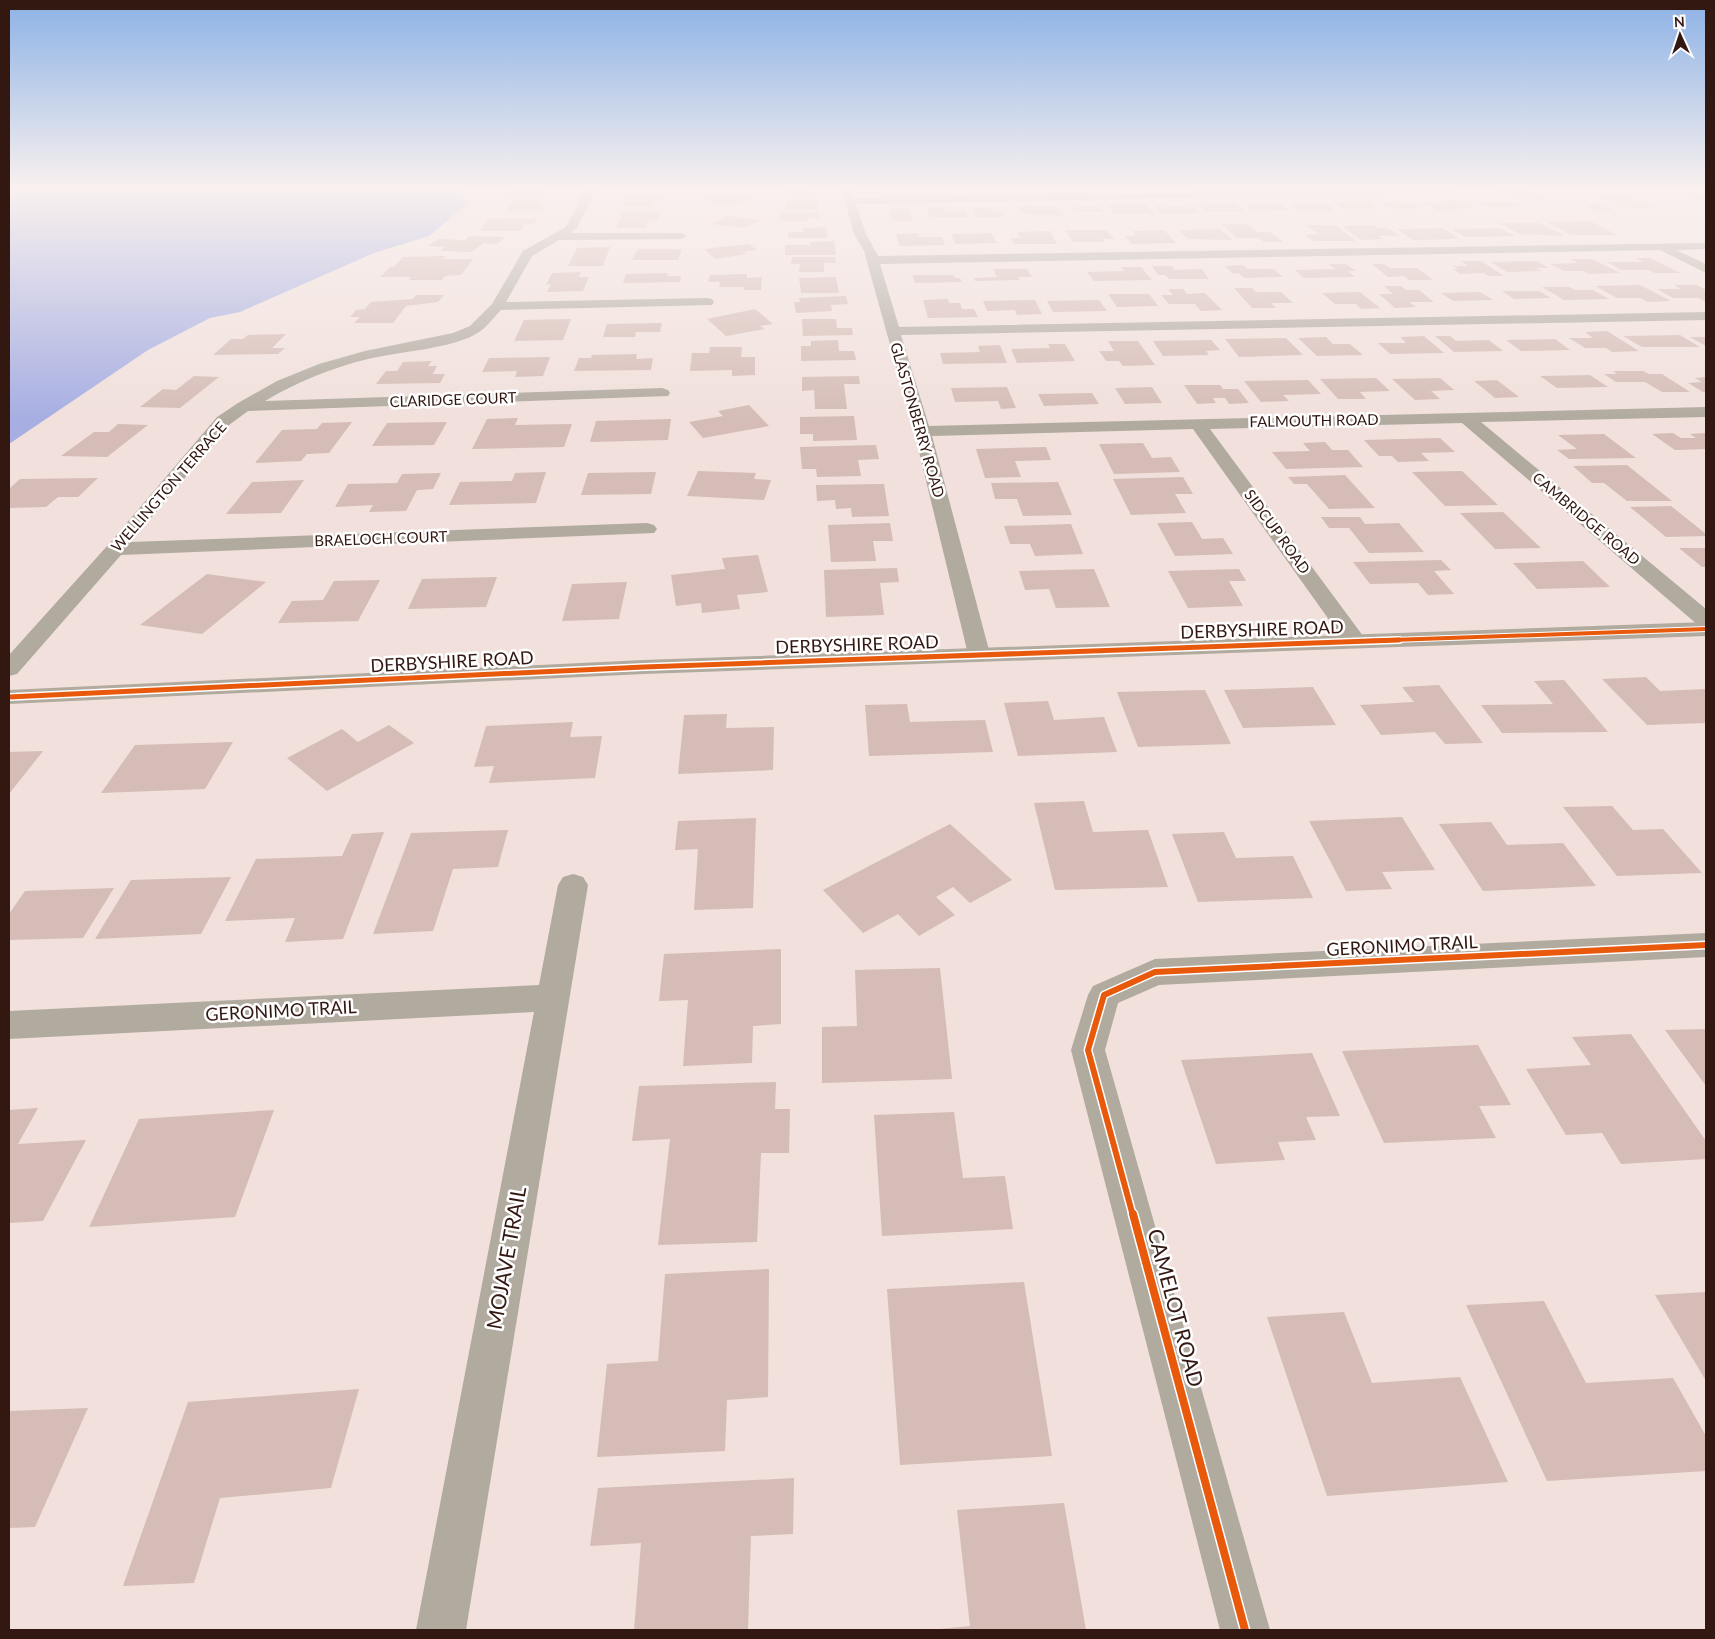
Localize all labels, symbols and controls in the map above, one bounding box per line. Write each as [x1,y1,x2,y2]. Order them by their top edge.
north arrow [1655,10,1705,60]
text: N [1673,13,1685,30]
street label: GLASTONBERRY ROAD [887,340,949,499]
street label: CLARIDGE COURT [389,388,517,410]
street label: FALMOUTH ROAD [1249,410,1379,430]
street label: WELLINGTON TERRACE [107,418,230,555]
street label: CAMBRIDGE ROAD [1529,468,1644,568]
street label: SIDCUP ROAD [1241,486,1314,577]
street label: BRAELOCH COURT [314,527,448,549]
street label: DERBYSHIRE ROAD [1180,615,1344,643]
street label: DERBYSHIRE ROAD [775,630,939,658]
street label: DERBYSHIRE ROAD [370,646,534,676]
street label: GERONIMO TRAIL [1326,930,1478,960]
street label: GERONIMO TRAIL [205,995,357,1025]
street label: MOJAVE TRAIL [481,1184,530,1331]
street label: CAMELOT ROAD [1143,1226,1210,1389]

